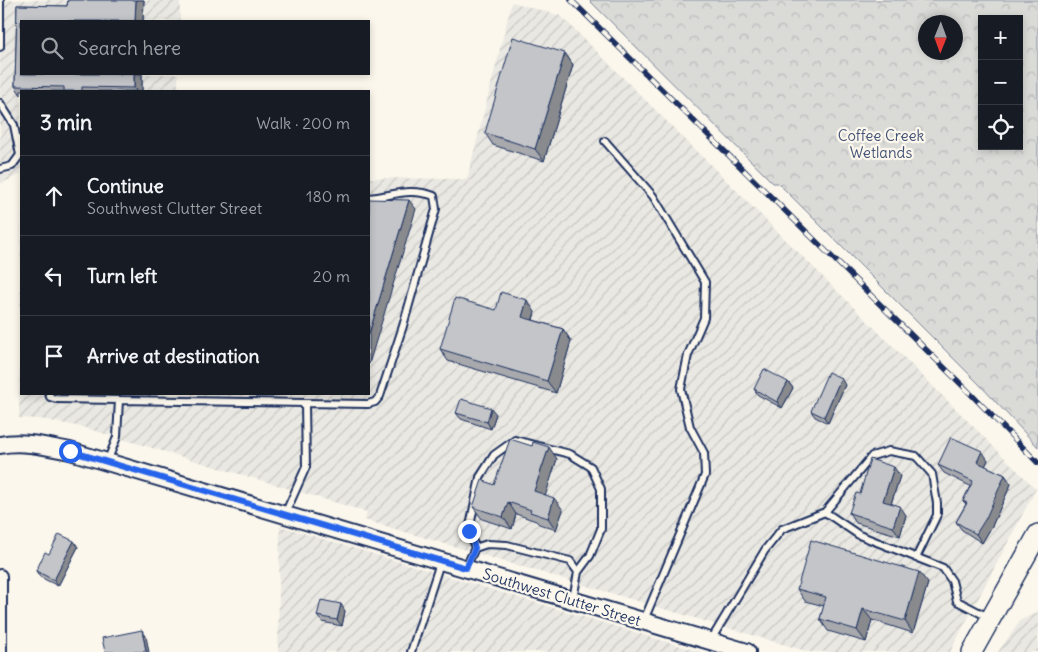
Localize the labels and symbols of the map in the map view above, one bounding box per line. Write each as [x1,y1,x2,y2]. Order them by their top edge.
north arrow [918,15,963,60]
park label: Coffee Creek Wetlands [838,126,925,162]
route start [59,440,82,463]
route end [458,520,481,543]
street label: Southwest Clutter Street [481,564,643,630]

